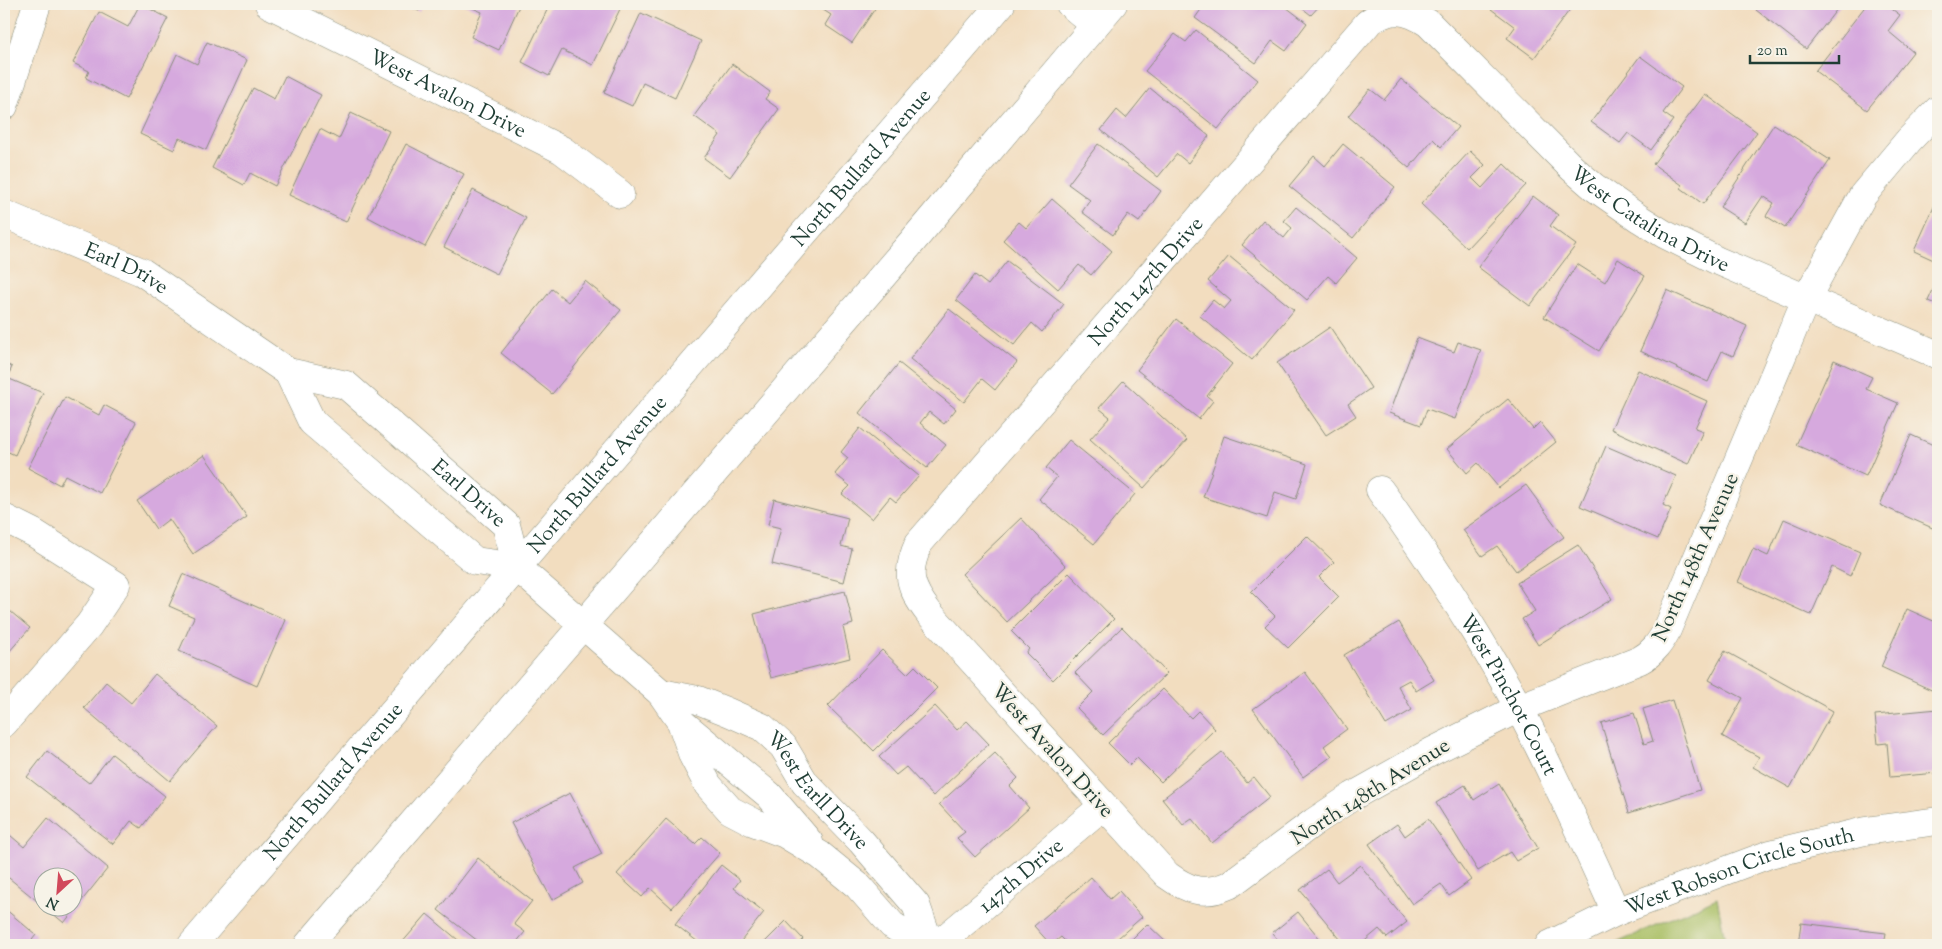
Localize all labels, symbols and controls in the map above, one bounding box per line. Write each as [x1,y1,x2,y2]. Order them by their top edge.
scale bar [1750,32,1838,64]
text: 20 m [1757,41,1788,62]
street label: West Avalon Drive [363,43,531,147]
street label: North Bullard Avenue [786,82,939,254]
street label: West Catalina Drive [1562,160,1734,281]
street label: North 147th Drive [1082,211,1211,354]
street label: Earl Drive [79,236,174,303]
street label: North Bullard Avenue [522,390,675,561]
street label: Earl Drive [424,453,512,536]
street label: North 148th Avenue [1646,468,1748,647]
street label: West Pinchot Court [1451,609,1564,781]
street label: West Avalon Drive [983,677,1120,825]
street label: North Bullard Avenue [258,697,411,868]
street label: West Earll Drive [759,725,875,857]
street label: North 148th Avenue [1286,732,1456,854]
street label: West Robson Circle South [1621,821,1857,924]
street label: 147th Drive [973,832,1071,921]
north arrow [32,866,82,916]
text: N [44,890,63,913]

